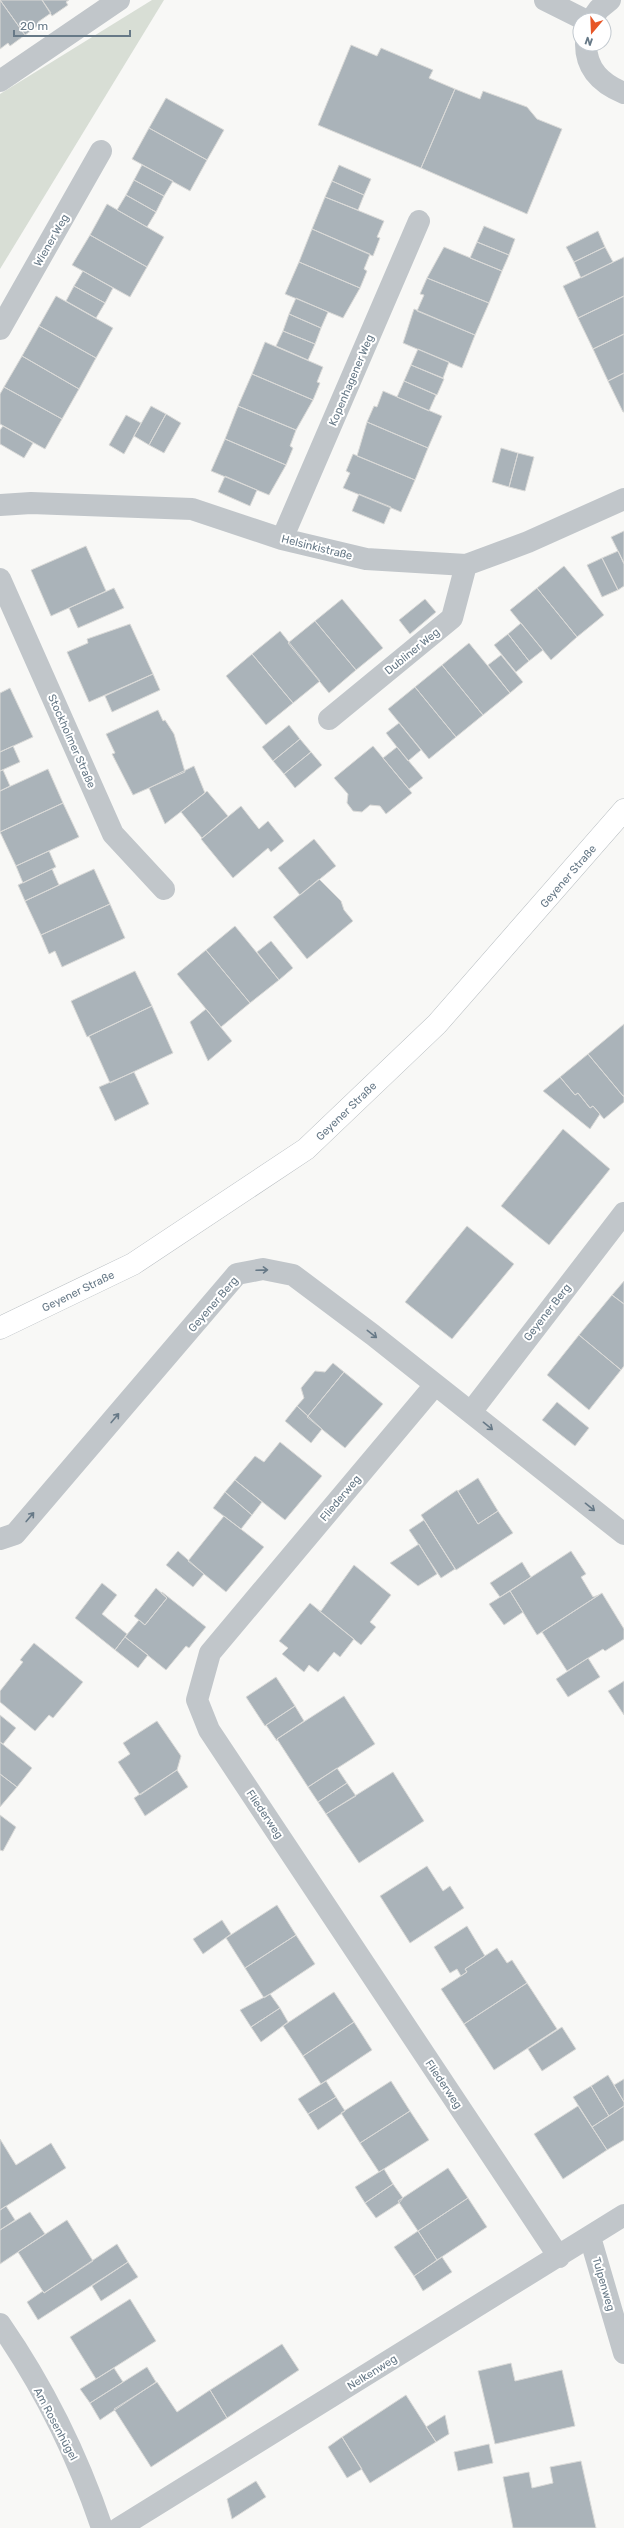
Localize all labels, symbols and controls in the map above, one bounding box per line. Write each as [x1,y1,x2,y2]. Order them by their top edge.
scale bar [14,12,130,38]
north arrow [572,12,612,52]
text: 20 m [20,19,48,33]
text: N [583,34,595,48]
street label: Wiener Weg [31,212,72,269]
street label: Kopenhagener Weg [326,333,377,428]
street label: Helsinkistraße [280,532,354,563]
street label: Dubliner Weg [382,625,442,677]
street label: Stockholmer Straße [45,692,98,790]
street label: Geyener Straße [538,842,599,910]
street label: Geyener Straße [313,1079,379,1143]
one-way arrow [255,1266,268,1274]
street label: Geyener Straße [40,1268,117,1315]
street label: Geyener Berg [186,1274,241,1335]
street label: Geyener Berg [521,1281,574,1344]
one-way arrow [366,1330,377,1338]
one-way arrow [110,1412,119,1423]
one-way arrow [483,1421,494,1430]
street label: Fliederweg [317,1473,363,1524]
one-way arrow [584,1502,595,1511]
one-way arrow [26,1511,35,1522]
street label: Fliederweg [243,1787,286,1841]
street label: Fliederweg [422,2057,465,2111]
street label: Tulpenweg [590,2256,617,2313]
street label: Nelkenweg [345,2352,399,2393]
street label: Am Rosenhügel [31,2386,80,2463]

